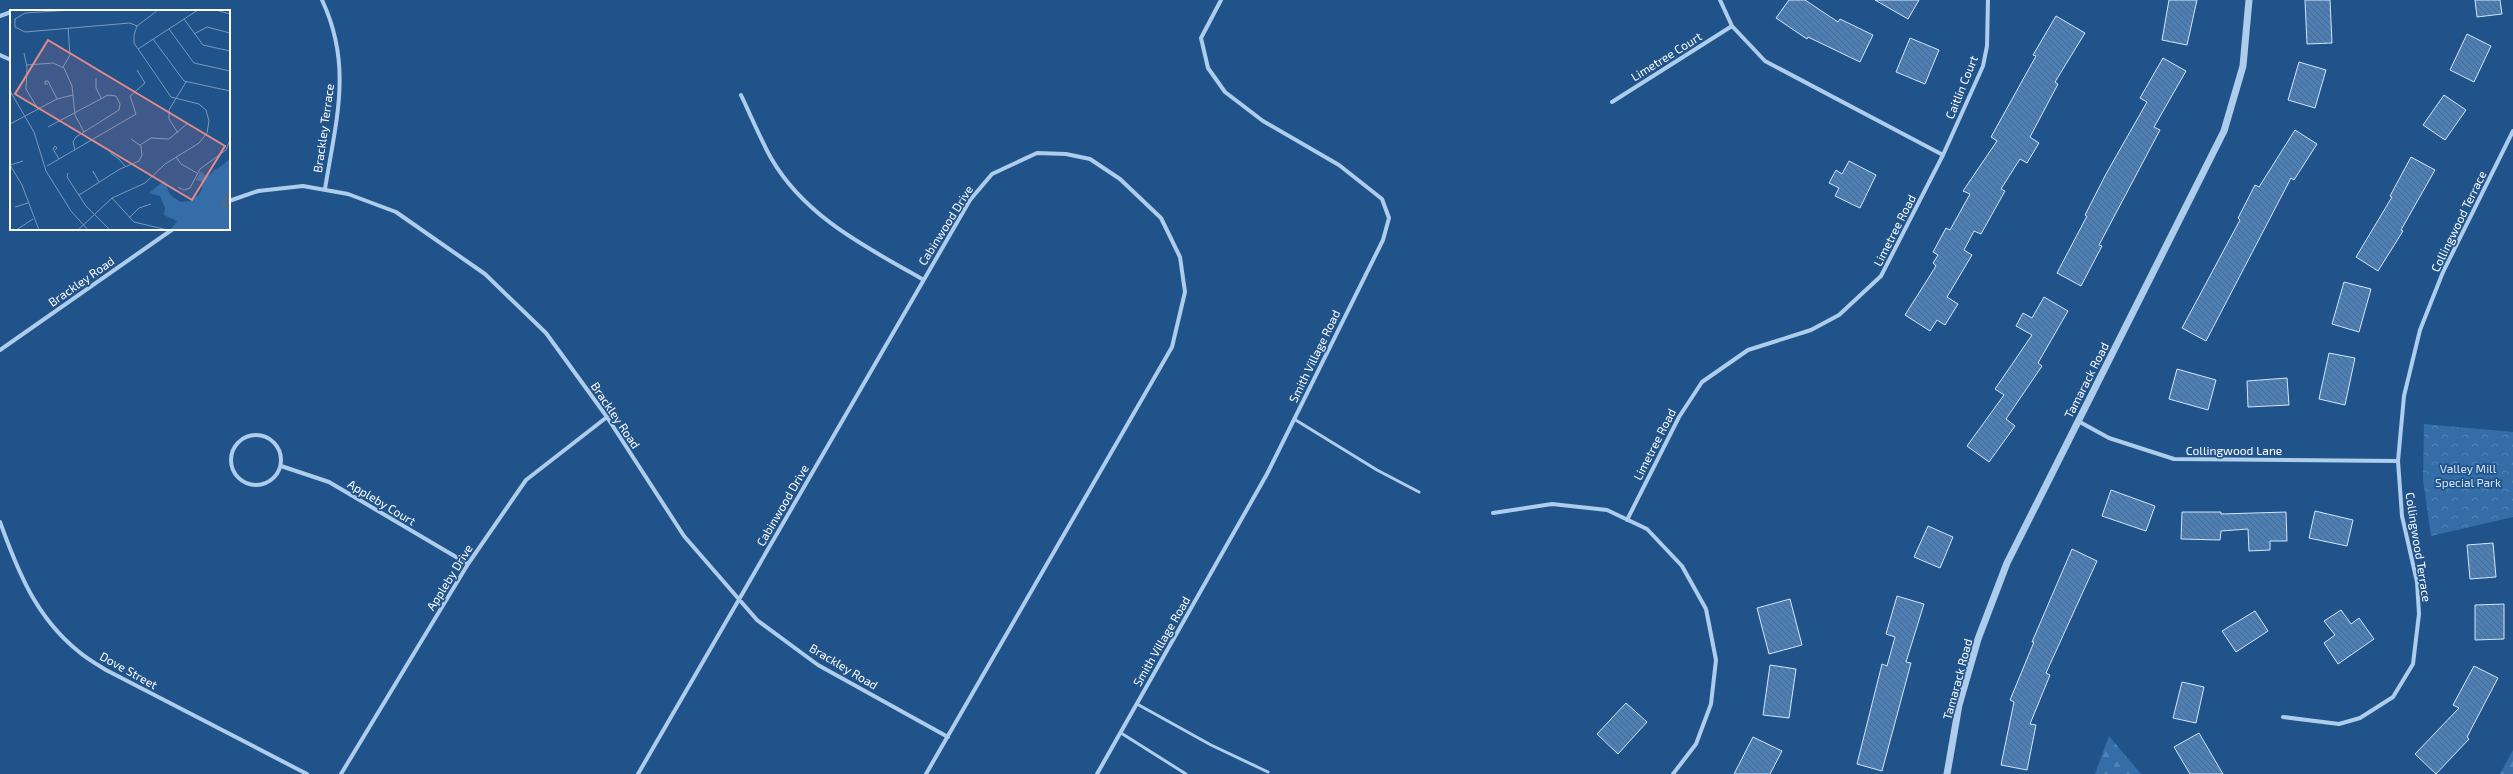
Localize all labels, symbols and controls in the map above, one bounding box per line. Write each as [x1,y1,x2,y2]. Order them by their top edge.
inset map [10,10,230,230]
street label: Limetree Court [1628,28,1704,83]
street label: Caitlin Court [1942,53,1980,121]
street label: Brackley Terrace [310,83,336,173]
street label: Collingwood Terrace [2427,168,2489,274]
street label: Cabinwood Drive [915,182,975,268]
street label: Limetree Road [1870,192,1918,268]
street label: Brackley Road [45,253,117,309]
street label: Smith Village Road [1285,307,1343,405]
street label: Tamarack Road [2061,340,2111,420]
street label: Brackley Road [589,379,643,451]
street label: Limetree Road [1630,406,1678,482]
street label: Collingwood Lane [2186,443,2282,457]
park label: Valley Mill Special Park [2435,461,2501,489]
street label: Cabinwood Drive [753,462,811,548]
street label: Appleby Court [345,476,419,528]
street label: Collingwood Terrace [2403,491,2435,603]
street label: Appleby Drive [423,541,475,613]
street label: Smith Village Road [1130,594,1192,688]
street label: Tamarack Road [1939,637,1975,721]
street label: Brackley Road [807,640,881,692]
street label: Dove Street [98,648,161,692]

